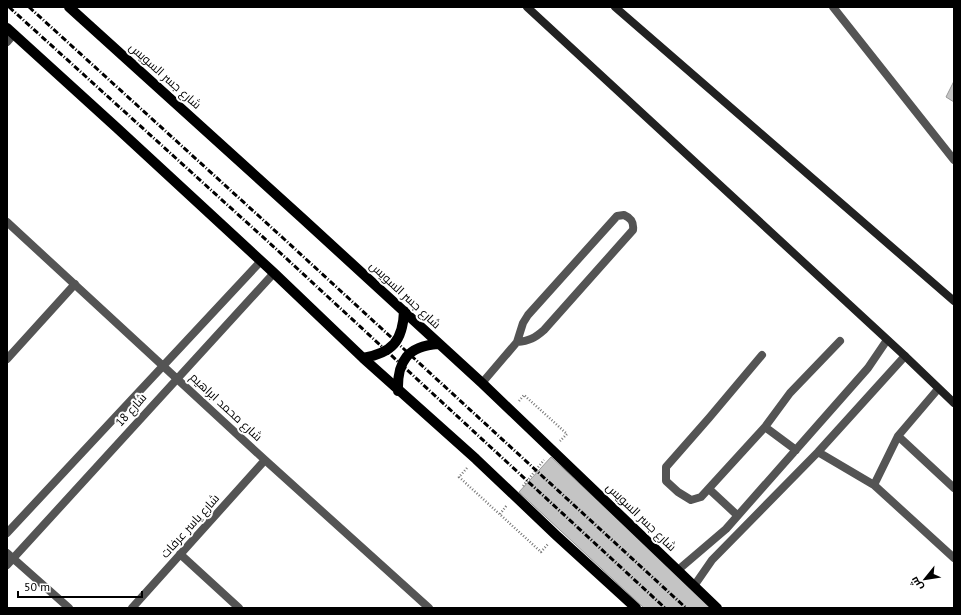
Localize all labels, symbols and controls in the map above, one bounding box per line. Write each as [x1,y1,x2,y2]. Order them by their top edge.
street label: شارع جسر السويس [125,39,205,113]
street label: شارع جسر السويس [366,258,444,332]
street label: شارع محمد ابراهيم [186,369,266,445]
street label: شارع 18 [112,390,150,430]
street label: شارع جسر السويس [602,479,680,555]
street label: شارع ياسر عرفات [157,491,223,561]
north arrow [905,559,945,599]
scale bar [18,573,142,599]
text: ش [907,574,926,594]
text: 50 m [24,579,50,594]

